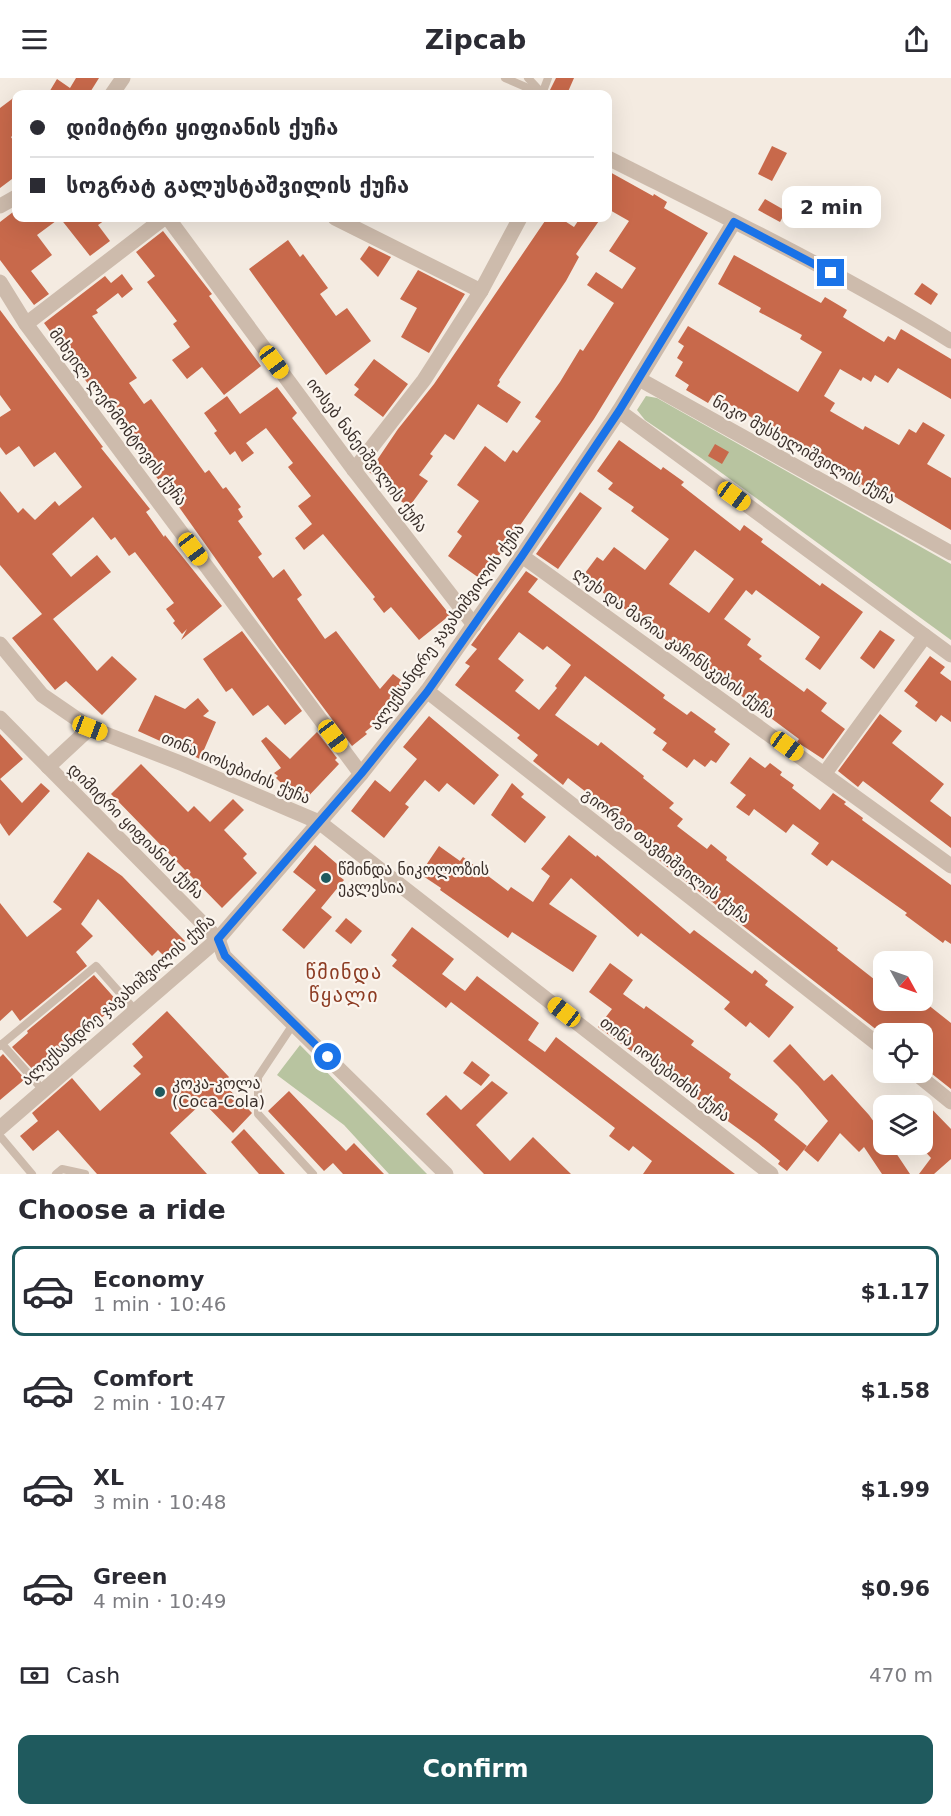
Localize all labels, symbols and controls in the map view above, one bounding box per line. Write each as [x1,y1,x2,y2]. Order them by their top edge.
icon: menu [18,23,51,56]
icon: share [900,23,933,56]
text: Zipcab [425,24,526,55]
text: დიმიტრი ყიფიანის ქუჩა [66,115,338,140]
text: სოგრატ გალუსტაშვილის ქუჩა [66,173,409,198]
callout: 2 min [782,186,880,228]
text: 2 min [800,195,863,219]
route end [817,259,844,286]
street label: მიხეილ ლერმონტოვის ქუჩა [45,325,191,509]
car [256,342,292,382]
street label: იოსებ ნანეიშვილის ქუჩა [303,374,431,536]
street label: ნიკო მუსხელიშვილის ქუჩა [709,392,899,508]
car [714,478,754,514]
street label: ალექსანდრე ჯავახიშვილის ქუჩა [366,520,528,734]
car [175,529,211,569]
street label: ლეხ და მარია კაჩინსკების ქუჩა [569,563,779,723]
car [70,713,110,743]
car [315,716,351,756]
street label: თინა იოსებიძის ქუჩა [159,728,313,808]
car [767,728,807,764]
street label: დიმიტრი ყიფიანის ქუჩა [64,759,208,903]
street label: გიორგი თავზიშვილის ქუჩა [578,785,754,927]
place label: წმინდა ნიკოლოზის ეკლესია [338,860,489,897]
marker: წმინდა ნიკოლოზის ეკლესია [319,871,333,885]
street label: ალექსანდრე ჯავახიშვილის ქუჩა [17,911,219,1089]
north arrow [873,951,933,1011]
map controls [873,951,933,1155]
district label: წმინდა წყალი [305,960,383,1007]
car [544,994,584,1030]
street label: თინა იოსებიძის ქუჩა [596,1012,734,1126]
button: locate [873,1023,933,1083]
route start [314,1043,341,1070]
place label: კოკა-კოლა (Coca-Cola) [172,1074,265,1111]
marker: კოკა-კოლა (Coca-Cola) [153,1085,167,1099]
button: layers [873,1095,933,1155]
text: Choose a ride [18,1194,226,1225]
icon: car [21,1264,75,1318]
text: Economy [93,1267,204,1292]
text: $1.17 [860,1279,930,1304]
text: 1 min · 10:46 [93,1292,227,1316]
icon: car [21,1363,75,1417]
text: Comfort [93,1366,193,1391]
text: $1.58 [860,1378,930,1403]
text: 2 min · 10:47 [93,1391,227,1415]
icon: car [21,1462,75,1516]
text: XL [93,1465,124,1490]
text: $1.99 [860,1477,930,1502]
text: 3 min · 10:48 [93,1490,227,1514]
icon: car [21,1561,75,1615]
text: Green [93,1564,167,1589]
text: $0.96 [860,1576,930,1601]
text: 4 min · 10:49 [93,1589,227,1613]
icon: cash [18,1659,51,1692]
text: Cash [66,1663,120,1688]
text: 470 m [869,1663,933,1687]
button: Confirm [18,1735,933,1804]

